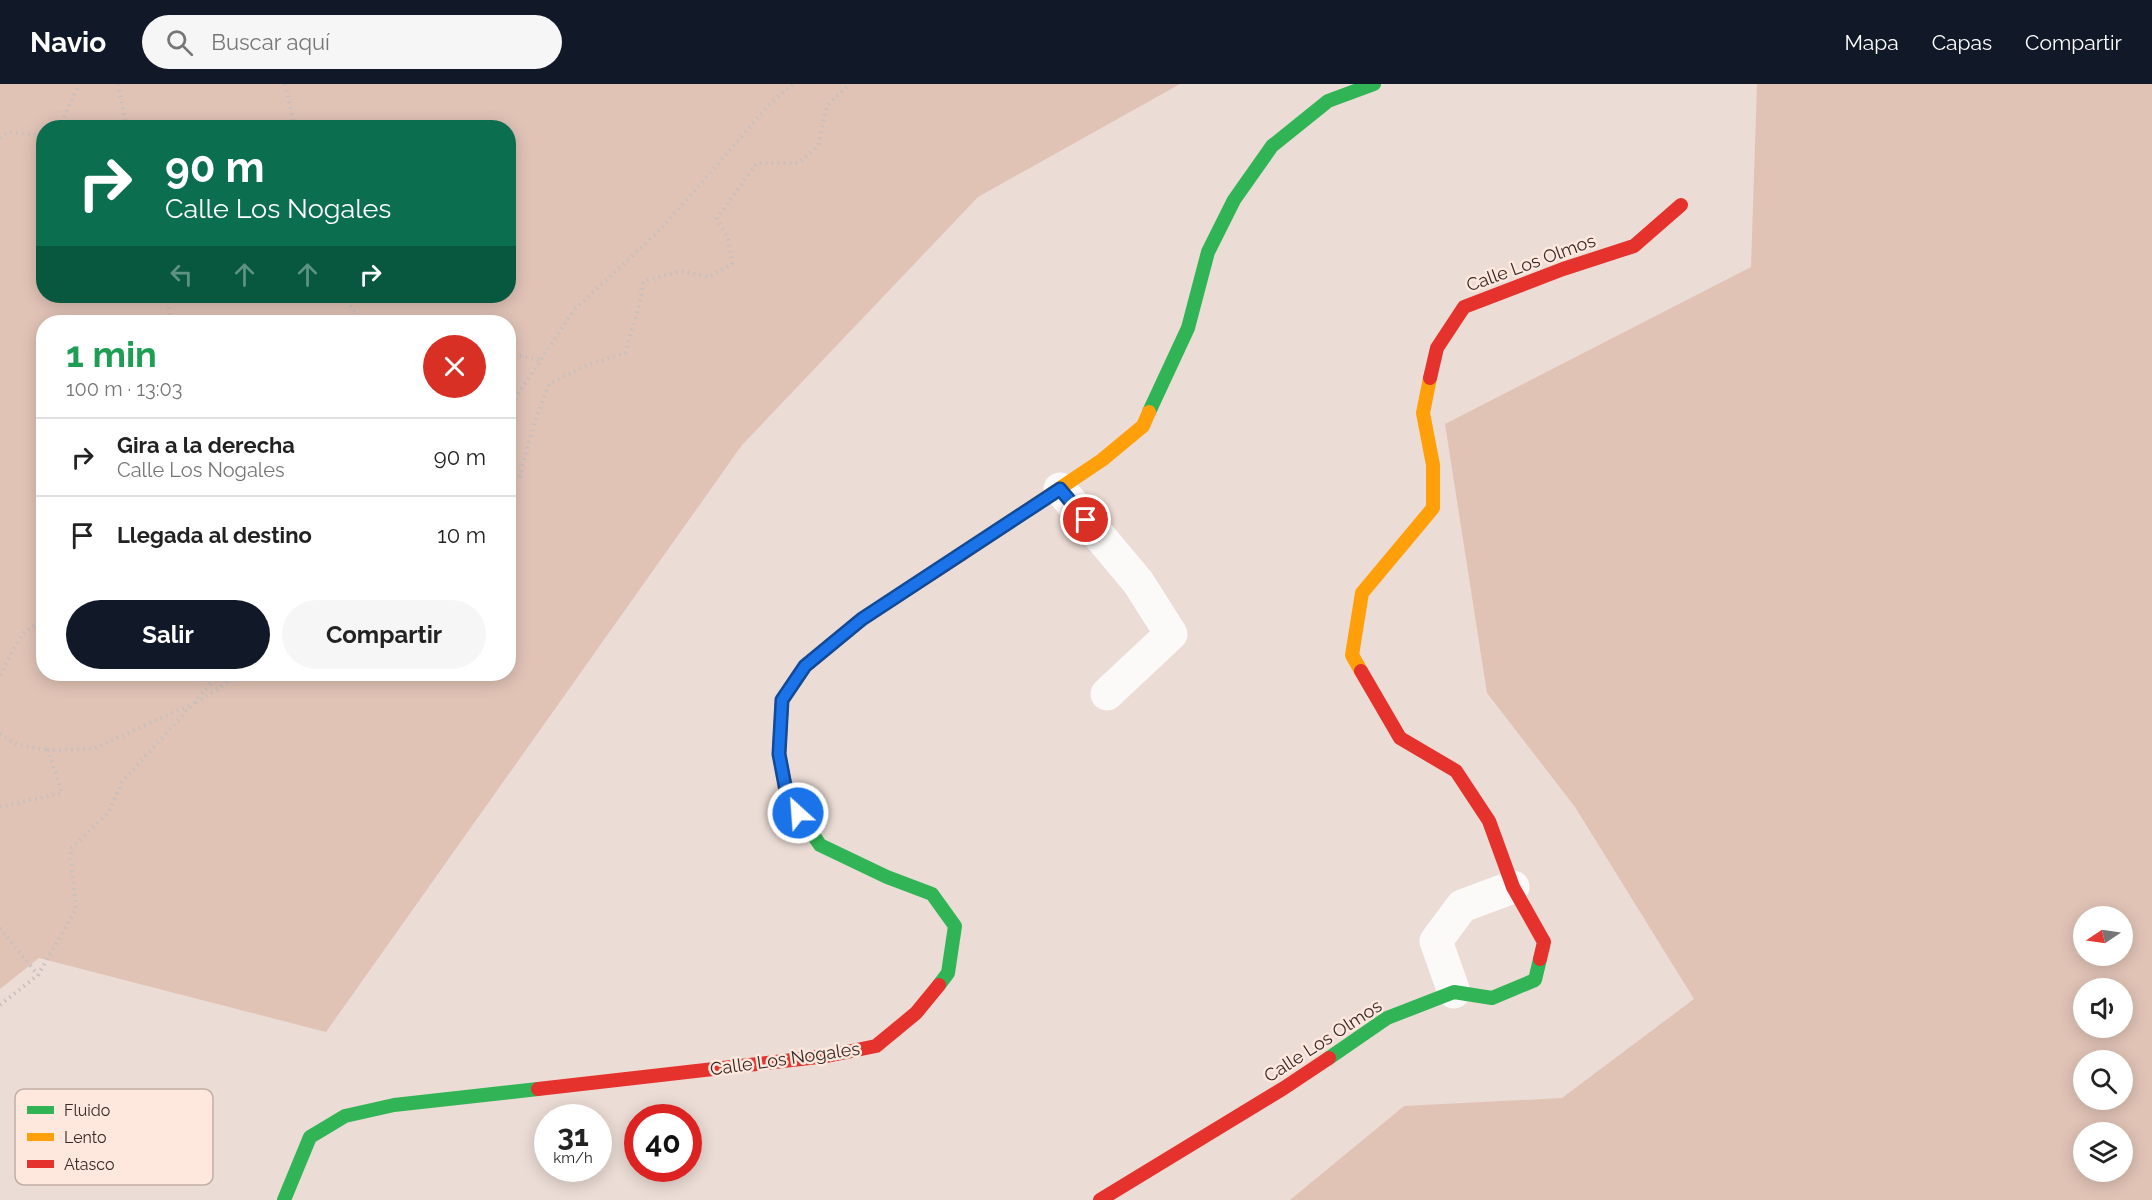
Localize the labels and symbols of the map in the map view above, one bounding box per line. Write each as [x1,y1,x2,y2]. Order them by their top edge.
street label: Calle Los Olmos [1463,229,1598,296]
pin [1060,494,1111,545]
position arrow [766,781,830,845]
north arrow [2073,906,2133,966]
street label: Calle Los Olmos [1260,995,1386,1086]
street label: Calle Los Nogales [709,1038,861,1079]
legend [15,1089,213,1185]
text: Fluido [64,1101,110,1120]
speed limit sign: 40 [624,1104,702,1182]
text: Lento [64,1128,107,1147]
text: Atasco [64,1155,115,1174]

